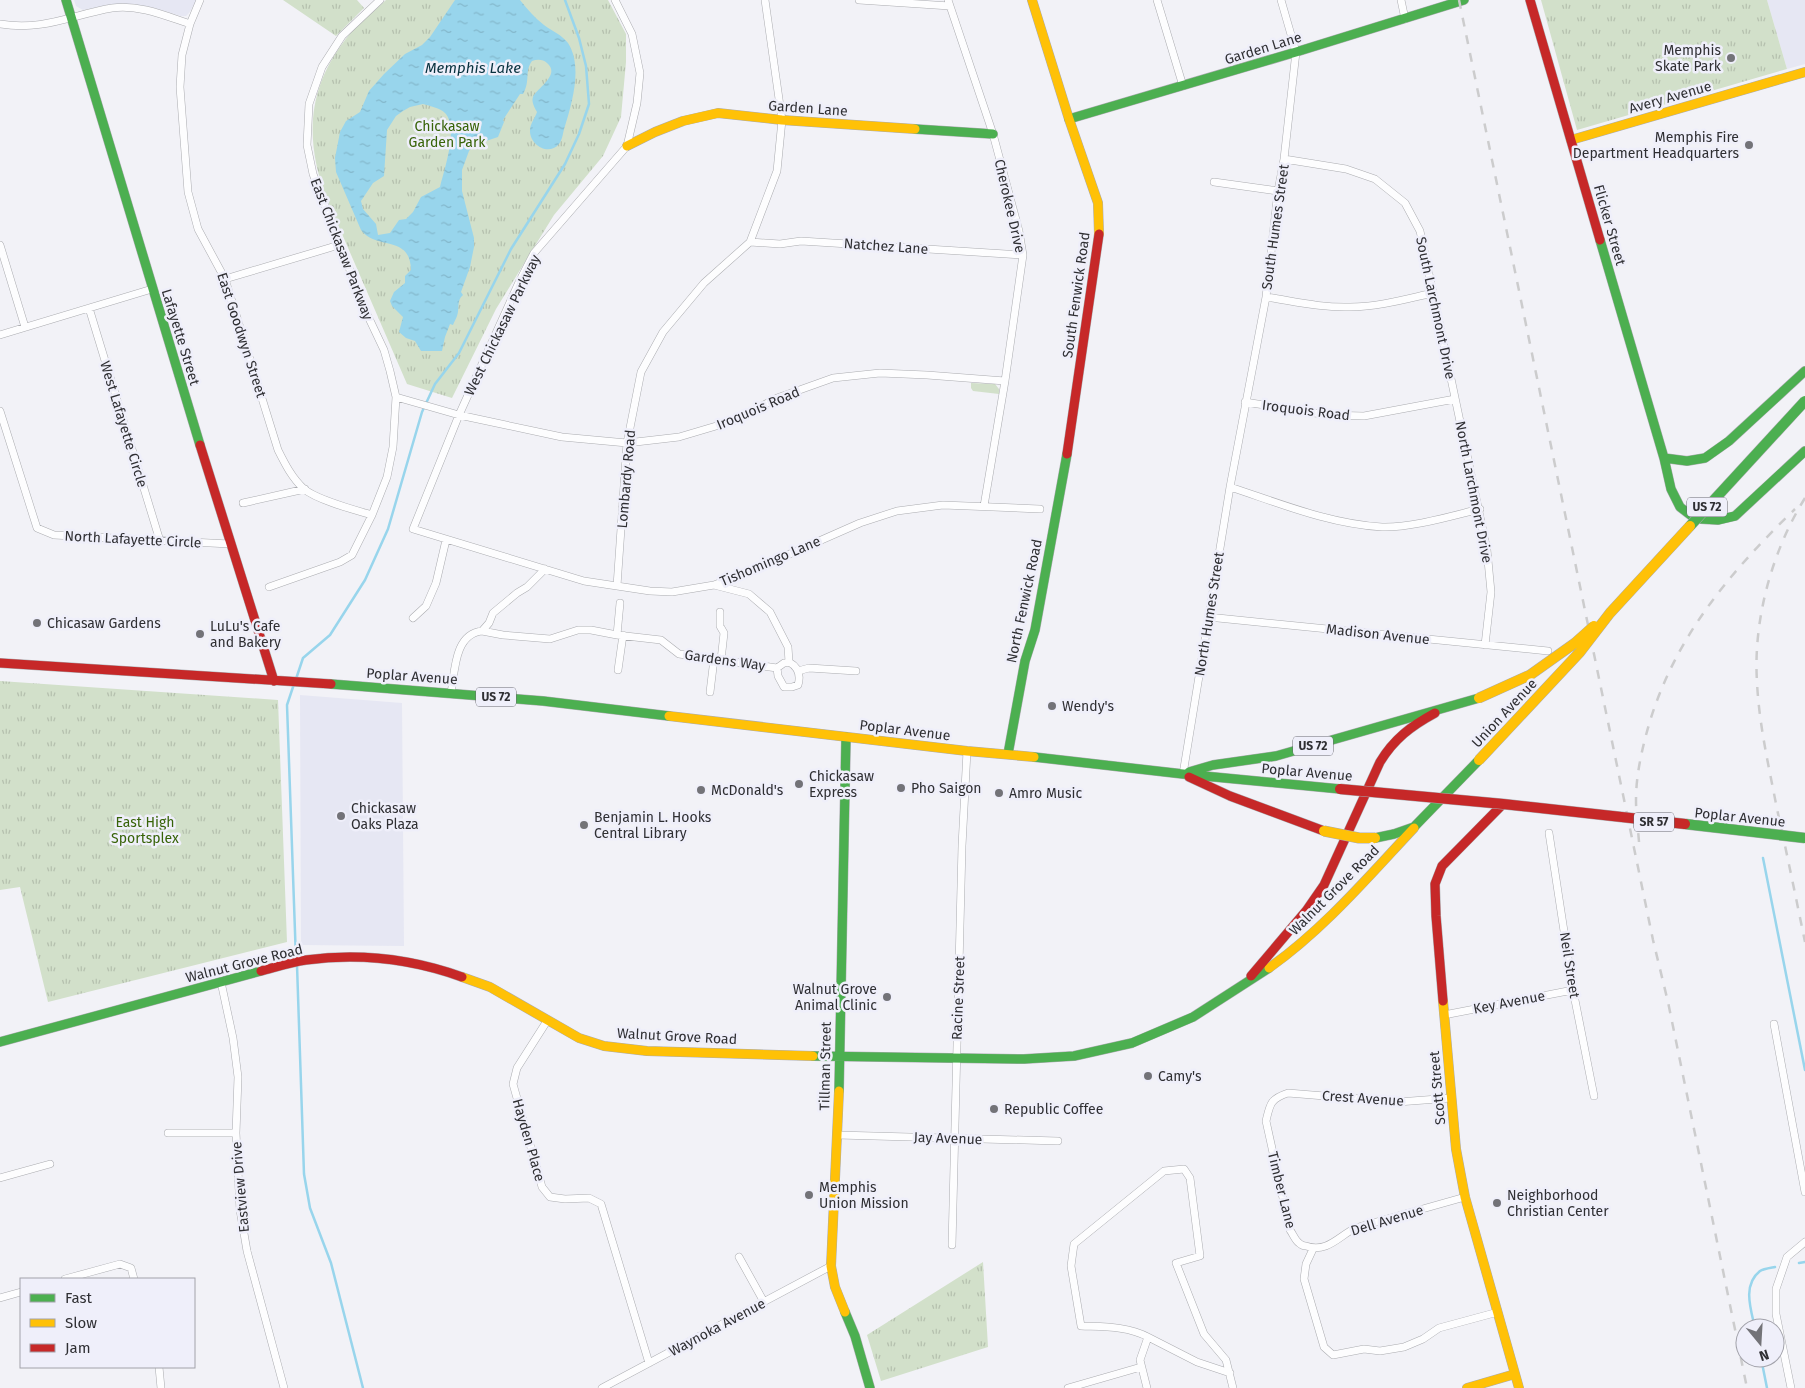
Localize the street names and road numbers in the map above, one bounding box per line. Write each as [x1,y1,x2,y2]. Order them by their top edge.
street label: Garden Lane [1223,29,1304,68]
street label: Avery Avenue [1627,78,1713,117]
street label: Garden Lane [768,97,848,120]
street label: Cherokee Drive [990,158,1029,255]
street label: South Humes Street [1258,162,1293,291]
street label: East Chickasaw Parkway [307,176,376,323]
street label: Flicker Street [1590,183,1629,268]
street label: South Fenwick Road [1059,231,1094,359]
street label: Natchez Lane [843,235,929,258]
street label: South Larchmont Drive [1412,235,1459,381]
street label: West Chickasaw Parkway [461,252,544,398]
street label: East Goodwyn Street [213,270,270,401]
street label: Lafayette Street [158,287,204,388]
street label: West Lafayette Circle [96,359,151,489]
street label: Iroquois Road [714,383,802,434]
street label: Iroquois Road [1261,397,1351,424]
street label: North Larchmont Drive [1451,420,1496,565]
street label: Lombardy Road [614,429,639,529]
road number: US 72 [1687,498,1727,516]
street label: North Lafayette Circle [64,527,202,552]
street label: Tishomingo Lane [717,533,823,590]
street label: North Fenwick Road [1003,538,1046,665]
street label: North Humes Street [1191,550,1228,677]
street label: Madison Avenue [1325,621,1431,648]
street label: Gardens Way [683,646,766,675]
street label: Poplar Avenue [366,665,458,688]
street label: Union Avenue [1468,675,1541,751]
road number: US 72 [476,688,516,706]
street label: Poplar Avenue [859,716,951,745]
road number: US 72 [1293,736,1333,756]
street label: Poplar Avenue [1261,760,1353,785]
street label: Poplar Avenue [1694,804,1786,831]
road number: SR 57 [1634,812,1674,832]
street label: Walnut Grove Road [1286,842,1383,939]
street label: Neil Street [1556,931,1583,1000]
street label: Walnut Grove Road [184,941,305,986]
street label: Racine Street [949,955,968,1040]
street label: Key Avenue [1472,987,1546,1018]
street label: Tillman Street [816,1020,835,1111]
street label: Walnut Grove Road [616,1025,737,1048]
street label: Scott Street [1426,1049,1449,1126]
street label: Crest Avenue [1321,1087,1404,1110]
street label: Hayden Place [509,1097,548,1184]
street label: Jay Avenue [913,1129,983,1148]
street label: Eastview Drive [228,1141,253,1233]
street label: Timber Lane [1264,1150,1299,1230]
street label: Dell Avenue [1349,1201,1426,1240]
street label: Waynoka Avenue [666,1295,768,1360]

